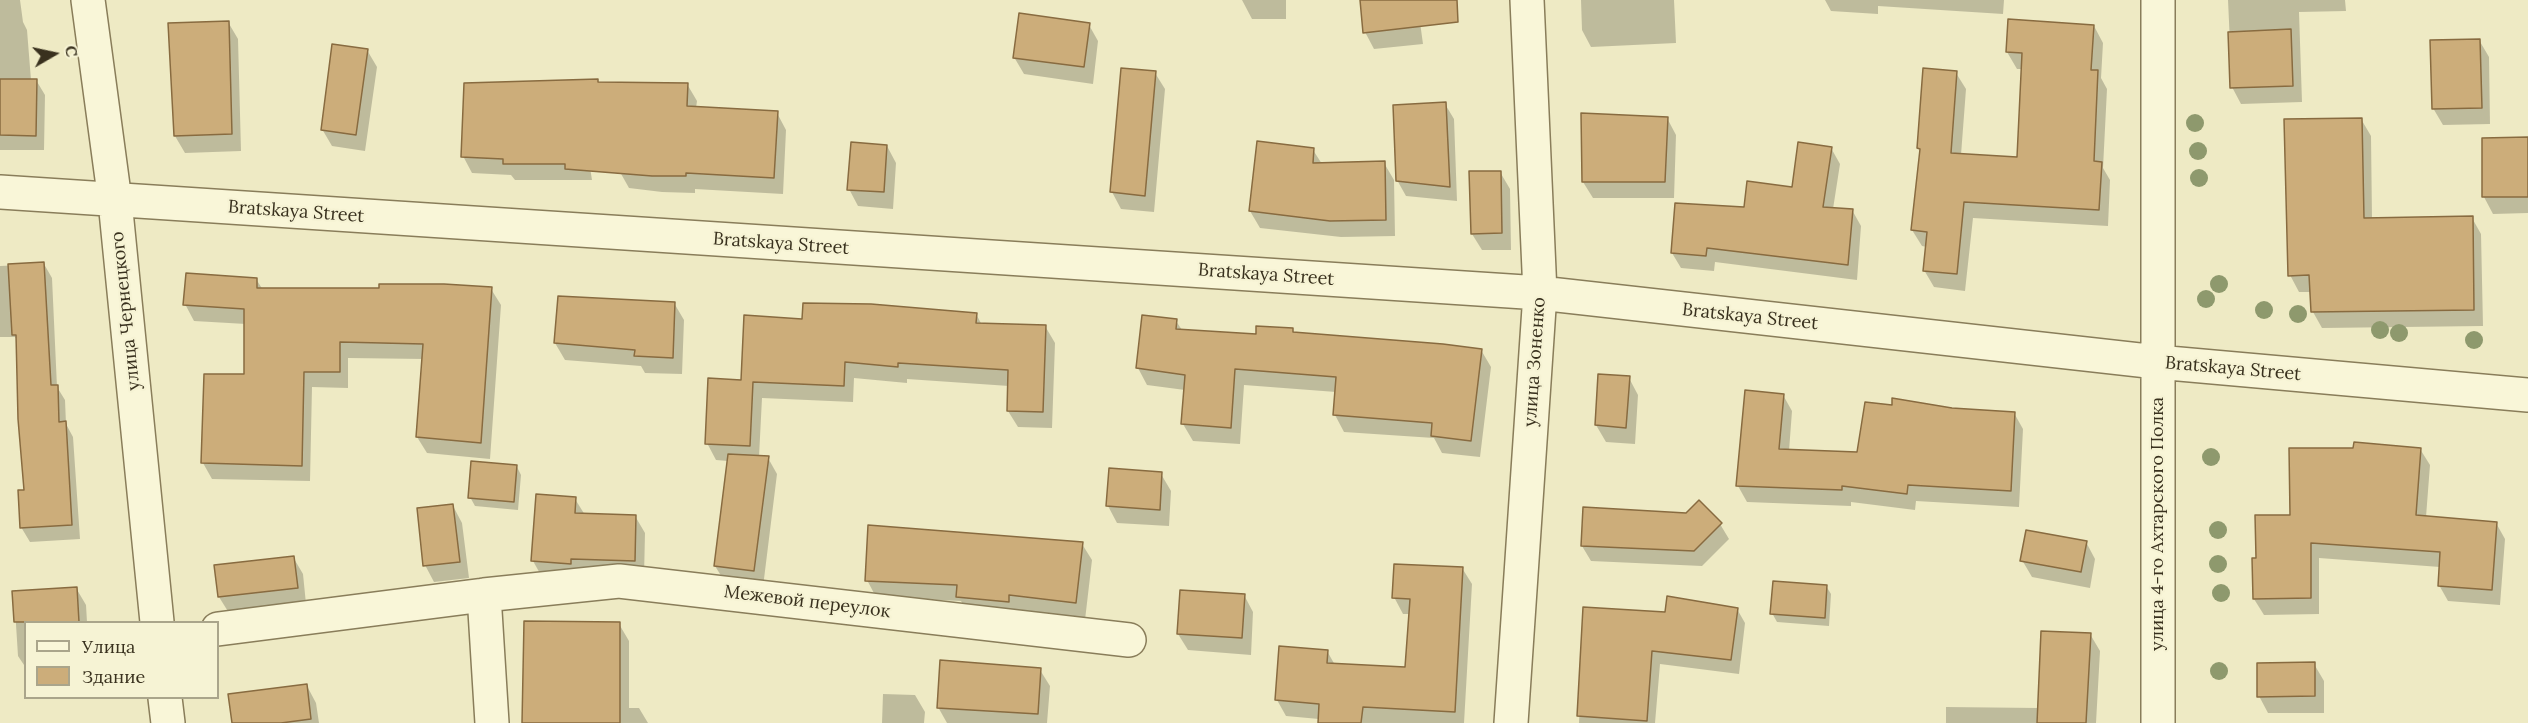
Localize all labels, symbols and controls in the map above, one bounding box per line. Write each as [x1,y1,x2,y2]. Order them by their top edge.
north arrow [24,24,84,84]
text: С [61,44,83,58]
street label: Bratskaya Street [227,196,365,228]
street label: Bratskaya Street [712,228,850,260]
street label: улица Чернецкого [107,230,145,392]
street label: Bratskaya Street [1197,259,1335,291]
street label: улица Зоненко [1520,296,1550,428]
street label: Bratskaya Street [1681,299,1819,335]
street label: Bratskaya Street [2164,352,2302,386]
street label: улица 4-го Ахтарского Полка [2147,397,2169,651]
street label: Межевой переулок [723,581,891,623]
legend [24,621,219,699]
text: Улица [82,635,135,658]
text: Здание [82,665,145,688]

